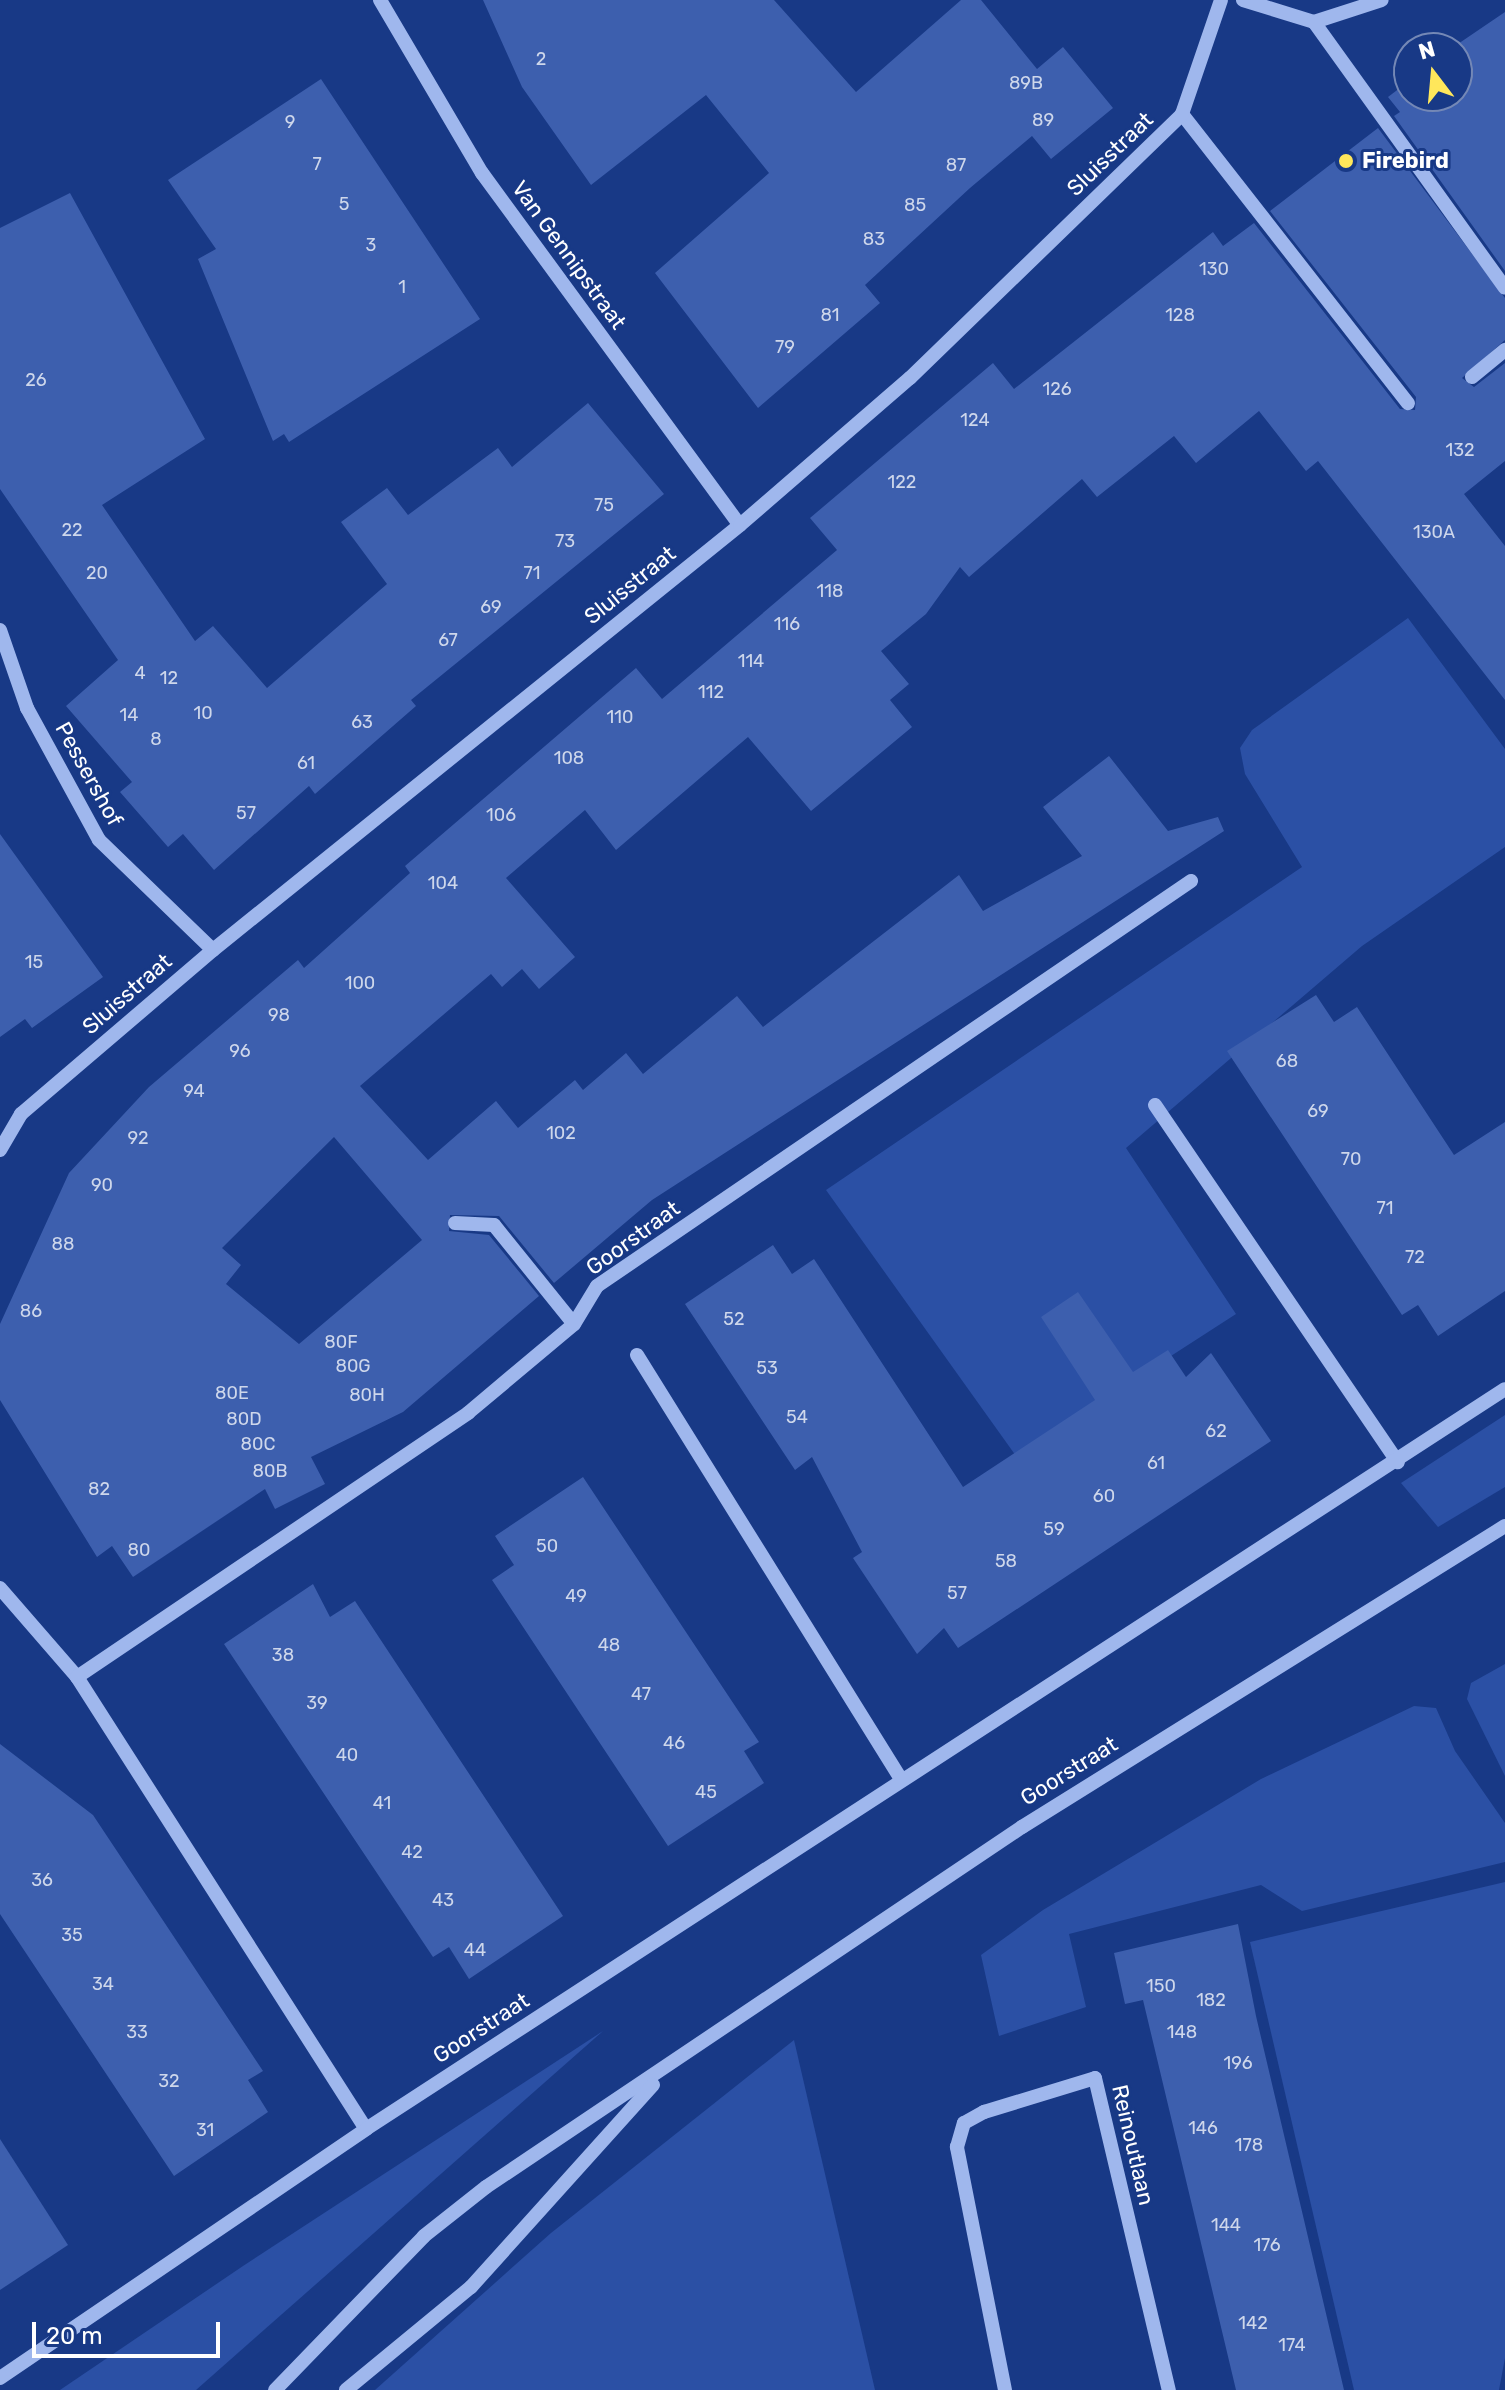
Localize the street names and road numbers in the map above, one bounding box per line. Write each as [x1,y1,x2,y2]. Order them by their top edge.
street label: Sluisstraat [1061,106,1159,202]
street label: Van Gennipstraat [506,176,632,334]
street label: Sluisstraat [579,540,681,630]
street label: Pessershof [50,717,128,831]
street label: Sluisstraat [77,948,177,1040]
street label: Goorstraat [581,1195,685,1281]
street label: Goorstraat [1016,1731,1122,1811]
street label: Goorstraat [428,1987,534,2069]
street label: Reinoutlaan [1106,2082,1160,2208]

